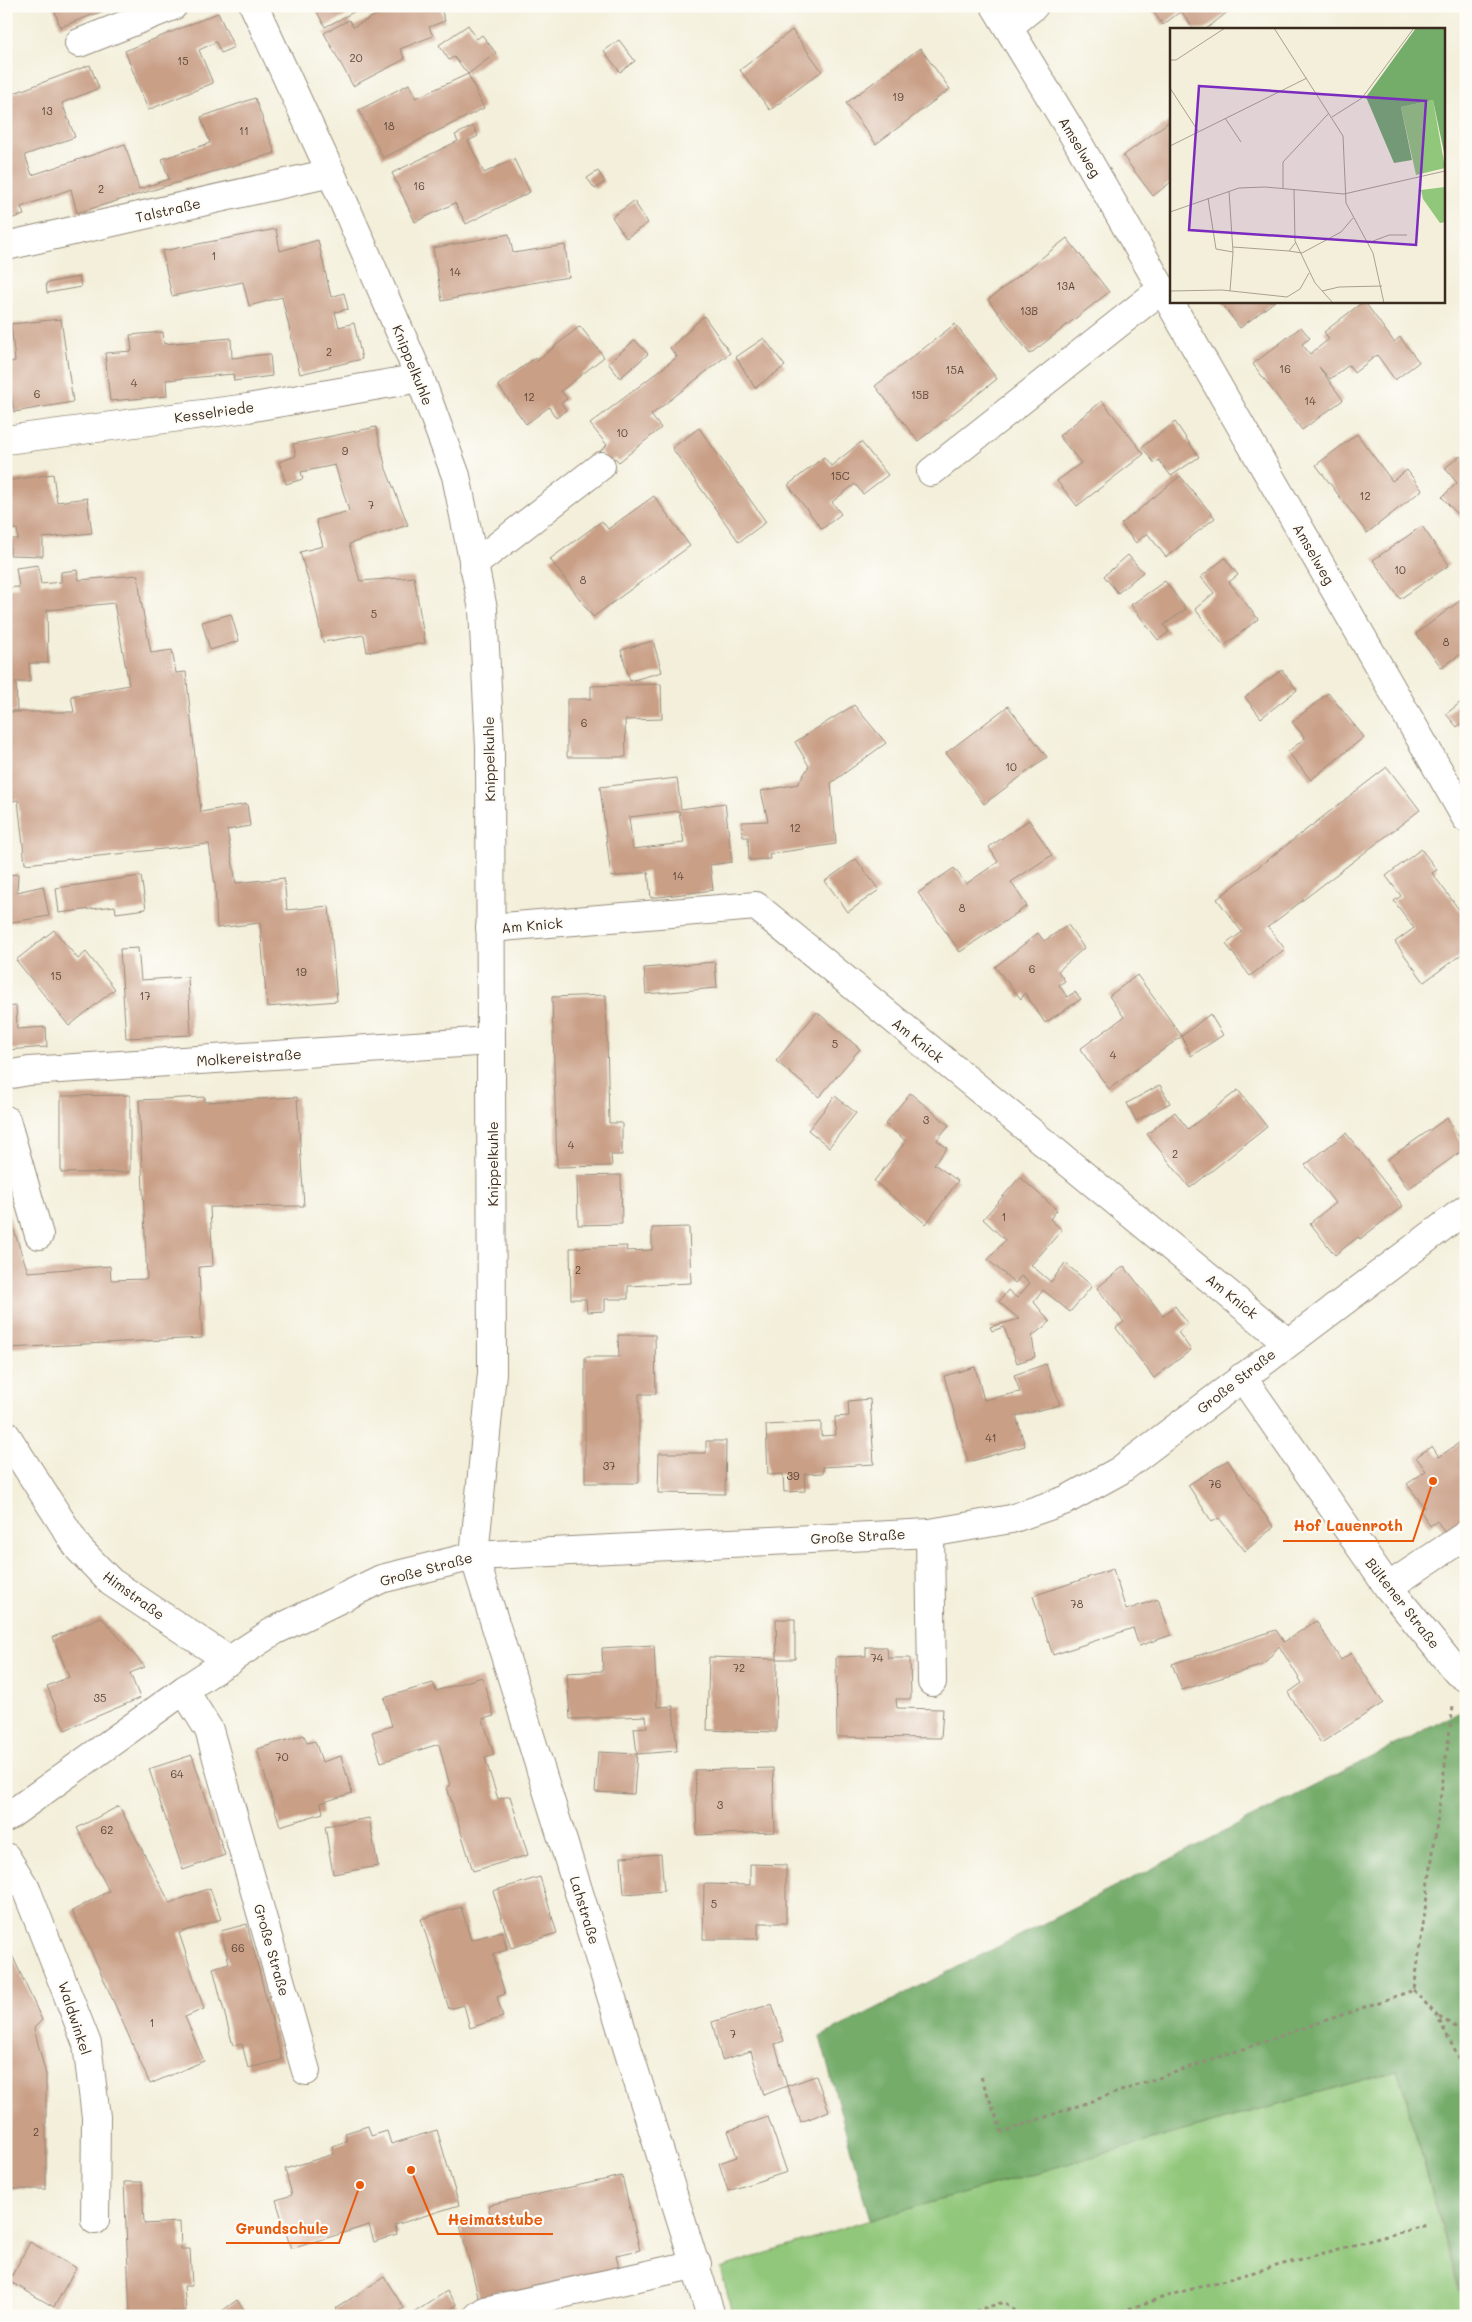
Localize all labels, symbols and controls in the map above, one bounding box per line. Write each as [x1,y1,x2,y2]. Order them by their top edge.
inset map [1170,28,1444,302]
house number: 20 [350,50,363,65]
house number: 15 [177,53,189,68]
house number: 19 [892,89,904,104]
house number: 13 [41,103,53,118]
street label: Amselweg [1054,113,1106,181]
house number: 18 [383,118,395,133]
house number: 11 [239,123,249,138]
house number: 16 [413,178,425,193]
house number: 2 [98,181,104,196]
street label: Talstraße [134,193,202,227]
house number: 1 [212,248,216,263]
house number: 14 [449,264,461,279]
house number: 13A [1057,278,1075,293]
house number: 13B [1020,303,1038,318]
street label: Knippelkuhle [388,322,438,408]
house number: 2 [326,344,332,359]
house number: 16 [1279,361,1291,376]
house number: 15A [946,362,964,377]
house number: 4 [131,375,138,390]
house number: 6 [34,386,40,401]
house number: 15B [911,387,929,402]
house number: 12 [523,389,535,404]
house number: 14 [1304,393,1316,408]
street label: Kesselriede [173,397,255,427]
house number: 10 [616,425,628,440]
house number: 9 [342,443,349,458]
house number: 15C [830,468,850,483]
house number: 12 [1359,488,1371,503]
house number: 7 [368,497,374,512]
street label: Amselweg [1289,520,1339,588]
house number: 10 [1394,562,1406,577]
house number: 8 [580,572,587,587]
house number: 5 [371,606,377,621]
house number: 8 [1443,634,1450,649]
house number: 6 [581,715,587,730]
street label: Knippelkuhle [479,716,499,802]
house number: 10 [1005,759,1017,774]
house number: 12 [789,820,801,835]
house number: 14 [672,868,684,883]
house number: 8 [959,900,966,915]
street label: Am Knick [501,913,563,937]
house number: 6 [1029,961,1035,976]
house number: 19 [295,964,307,979]
house number: 15 [50,968,62,983]
house number: 17 [139,988,151,1003]
street label: Am Knick [888,1013,948,1067]
house number: 5 [832,1036,838,1051]
street label: Molkereistraße [196,1044,302,1070]
house number: 4 [1110,1047,1117,1062]
house number: 3 [923,1112,930,1127]
street label: Knippelkuhle [483,1121,502,1207]
house number: 4 [568,1137,575,1152]
house number: 2 [1172,1146,1178,1161]
house number: 1 [1002,1209,1006,1224]
house number: 2 [575,1262,581,1277]
street label: Am Knick [1202,1269,1262,1323]
street label: Große Straße [1193,1344,1279,1418]
house number: 41 [985,1430,997,1445]
house number: 37 [603,1458,615,1473]
house number: 39 [787,1468,800,1483]
house number: 76 [1209,1476,1221,1491]
callout: Hof Lauenroth [1283,1511,1413,1541]
text: Hof Lauenroth [1293,1515,1403,1535]
street label: Große Straße [810,1524,906,1548]
street label: Große Straße [378,1548,474,1590]
street label: Bültener Straße [1362,1554,1444,1652]
street label: Himstraße [99,1566,169,1624]
house number: 78 [1071,1596,1084,1611]
house number: 74 [871,1650,884,1665]
house number: 72 [733,1660,745,1675]
house number: 35 [94,1690,106,1705]
house number: 70 [276,1749,289,1764]
house number: 64 [170,1766,184,1781]
house number: 3 [717,1797,724,1812]
house number: 62 [101,1822,113,1837]
street label: Lahstraße [566,1874,604,1946]
house number: 5 [711,1896,717,1911]
street label: Große Straße [250,1902,294,1998]
house number: 66 [231,1940,245,1955]
street label: Waldwinkel [54,1979,96,2057]
house number: 1 [150,2015,154,2030]
house number: 7 [730,2026,736,2041]
house number: 2 [33,2124,39,2139]
callout: Heimatstube [438,2204,553,2234]
text: Heimatstube [447,2209,543,2229]
callout: Grundschule [226,2213,339,2243]
text: Grundschule [236,2218,329,2238]

